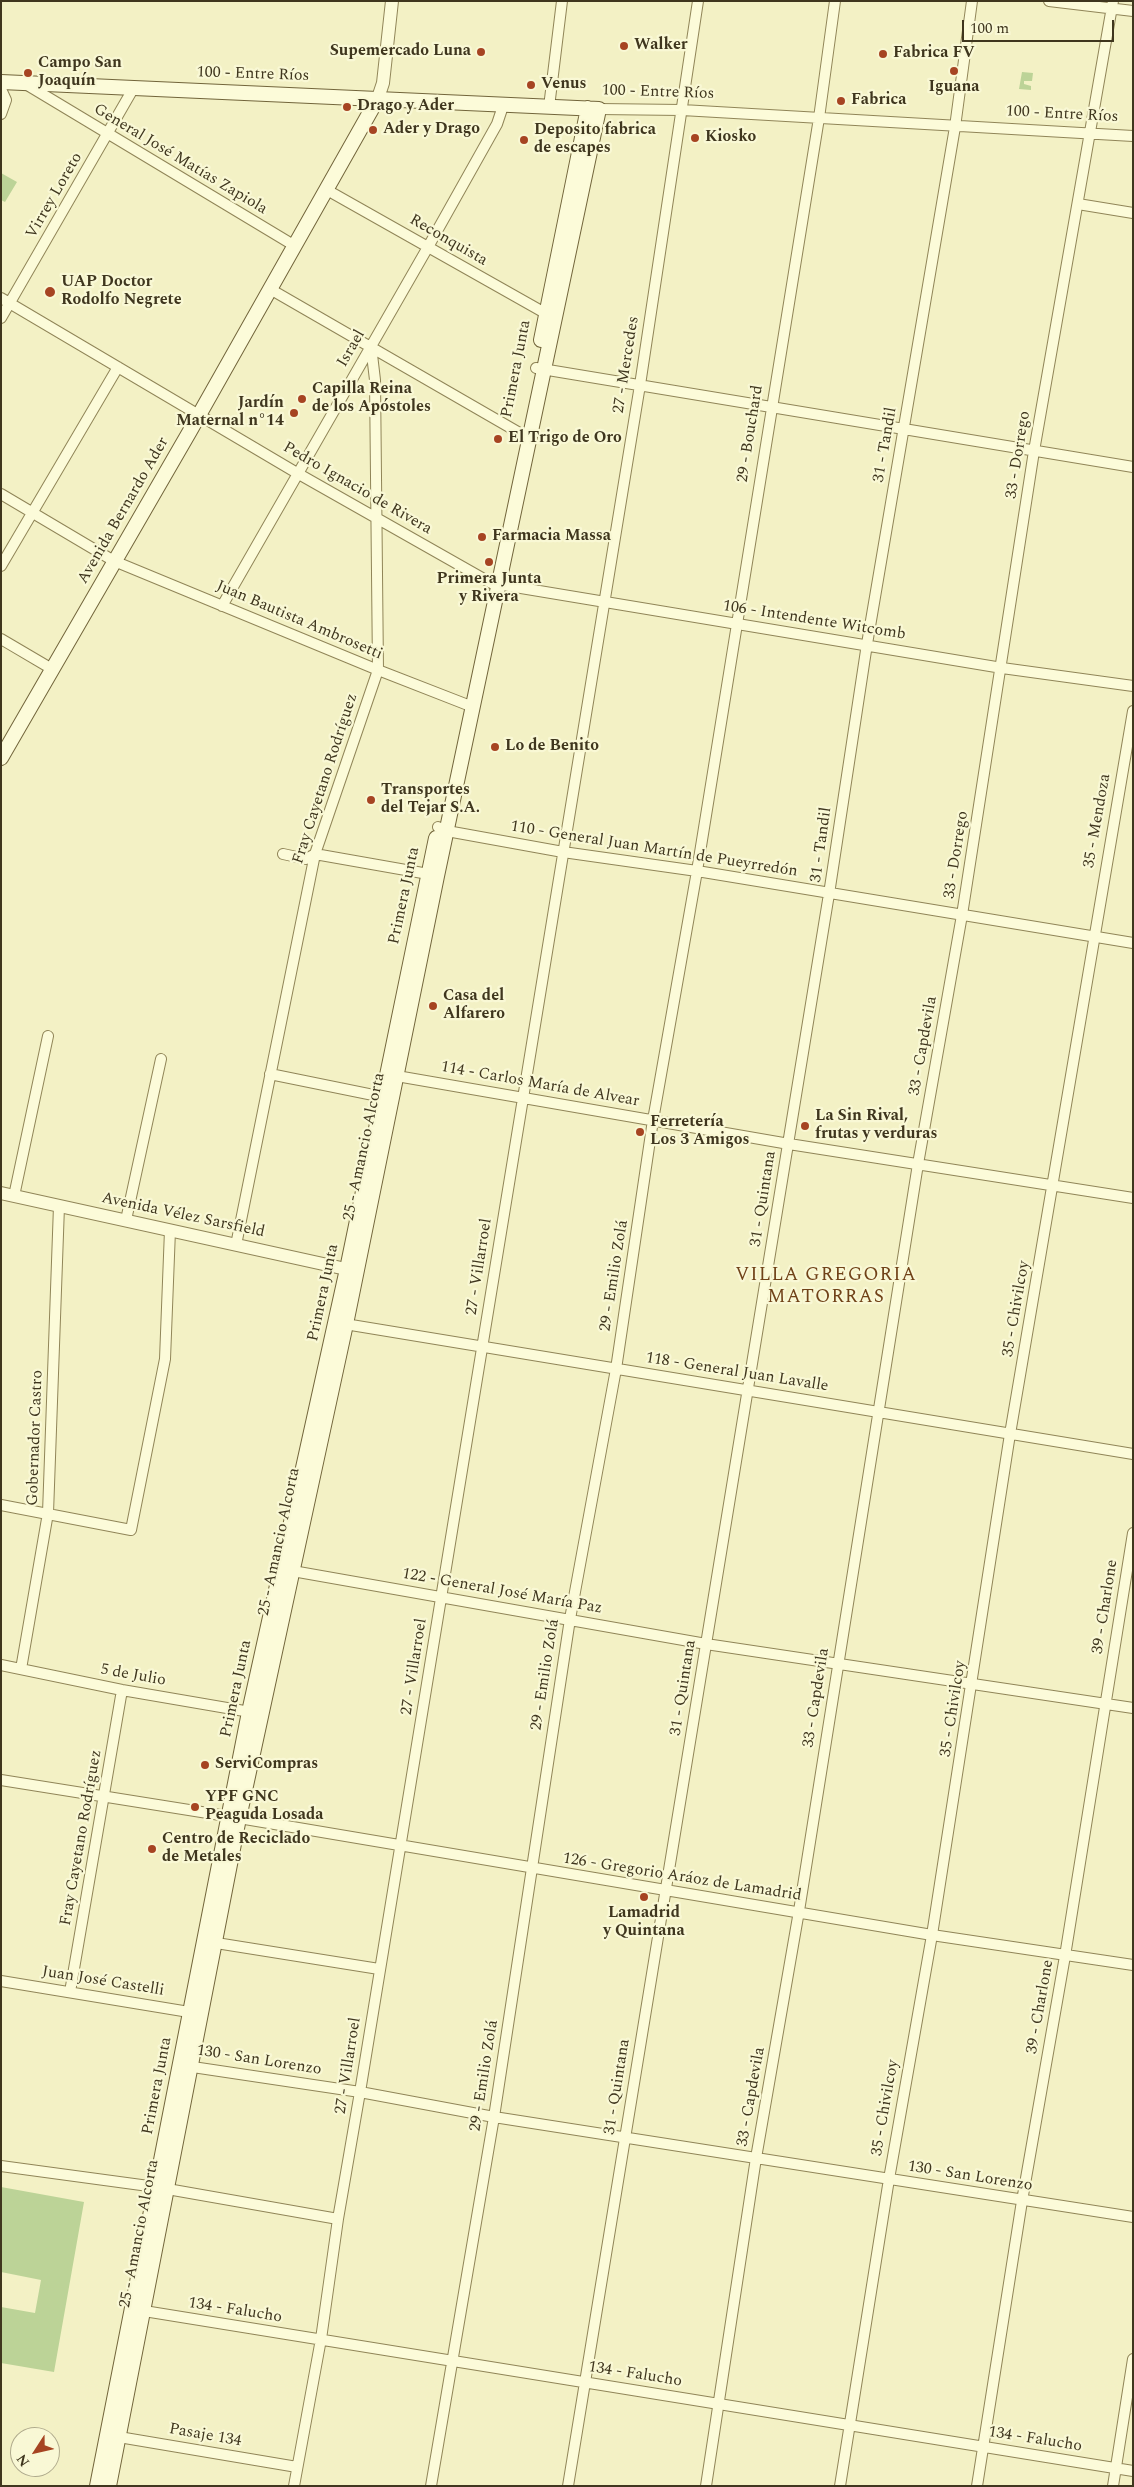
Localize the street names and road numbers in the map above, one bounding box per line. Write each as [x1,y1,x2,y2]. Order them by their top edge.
street label: 100 - Entre Ríos [196,63,310,87]
street label: 100 - Entre Ríos [601,81,715,105]
street label: General José Matías Zapiola [90,100,270,220]
street label: 100 - Entre Ríos [1005,102,1119,128]
street label: Virrey Loreto [23,150,87,242]
street label: Reconquista [405,211,491,271]
street label: 27 - Mercedes [610,315,644,415]
street label: Primera Junta [498,319,536,419]
street label: Israel [334,327,370,371]
street label: 29 - Bouchard [734,384,768,484]
street label: 31 - Tandil [870,406,902,484]
street label: 33 - Dorrego [1003,410,1035,500]
street label: Avenida Bernardo Ader [74,434,174,588]
street label: Pedro Ignacio de Rivera [279,438,435,540]
street label: Juan Bautista Ambrosetti [213,577,385,665]
street label: 106 - Intendente Witcomb [721,597,907,645]
street label: Fray Cayetano Rodríguez [289,691,363,867]
street label: 35 - Mendoza [1080,772,1116,870]
street label: 31 - Tandil [807,806,837,884]
street label: 33 - Dorrego [941,810,973,900]
street label: 110 - General Juan Martín de Pueyrredón [509,818,799,882]
street label: Primera Junta [385,846,425,946]
street label: 33 - Capdevila [906,995,942,1097]
street label: 114 - Carlos María de Alvear [439,1058,641,1112]
street label: 25 - Amancio Alcorta [340,1071,390,1223]
street label: 31 - Quintana [747,1150,781,1248]
street label: Avenida Vélez Sarsfield [100,1189,266,1243]
street label: 27 - Villarroel [463,1217,497,1317]
street label: 29 - Emilio Zolá [597,1219,633,1333]
street label: Primera Junta [304,1243,344,1343]
street label: 35 - Chivilcoy [999,1259,1035,1359]
street label: 118 - General Juan Lavalle [644,1349,830,1397]
street label: Gobernador Castro [24,1370,48,1506]
street label: 25 - Amancio Alcorta [255,1466,305,1618]
street label: 39 - Charlone [1089,1558,1123,1656]
street label: 122 - General José María Paz [400,1565,604,1619]
street label: 27 - Villarroel [398,1617,432,1717]
street label: 29 - Emilio Zolá [528,1618,564,1732]
street label: Primera Junta [217,1639,257,1739]
street label: 31 - Quintana [667,1639,701,1737]
street label: 33 - Capdevila [800,1647,834,1749]
street label: 35 - Chivilcoy [937,1659,971,1759]
street label: 5 de Julio [99,1661,167,1691]
street label: Fray Cayetano Rodríguez [57,1749,107,1927]
street label: 126 - Gregorio Aráoz de Lamadrid [561,1850,803,1906]
street label: 39 - Charlone [1023,1958,1059,2056]
street label: Juan José Castelli [41,1963,165,2001]
street label: 27 - Villarroel [332,2016,366,2116]
street label: 29 - Emilio Zolá [467,2019,503,2133]
street label: Primera Junta [139,2036,177,2136]
street label: 31 - Quintana [601,2038,635,2136]
street label: 130 - San Lorenzo [195,2042,323,2080]
street label: 33 - Capdevila [734,2046,770,2148]
street label: 35 - Chivilcoy [868,2058,904,2158]
street label: 25 - Amancio Alcorta [116,2158,164,2310]
street label: 130 - San Lorenzo [906,2158,1034,2196]
street label: 134 - Falucho [187,2294,283,2328]
street label: 134 - Falucho [587,2358,683,2392]
street label: Pasaje 134 [167,2420,243,2452]
street label: 134 - Falucho [987,2423,1083,2457]

